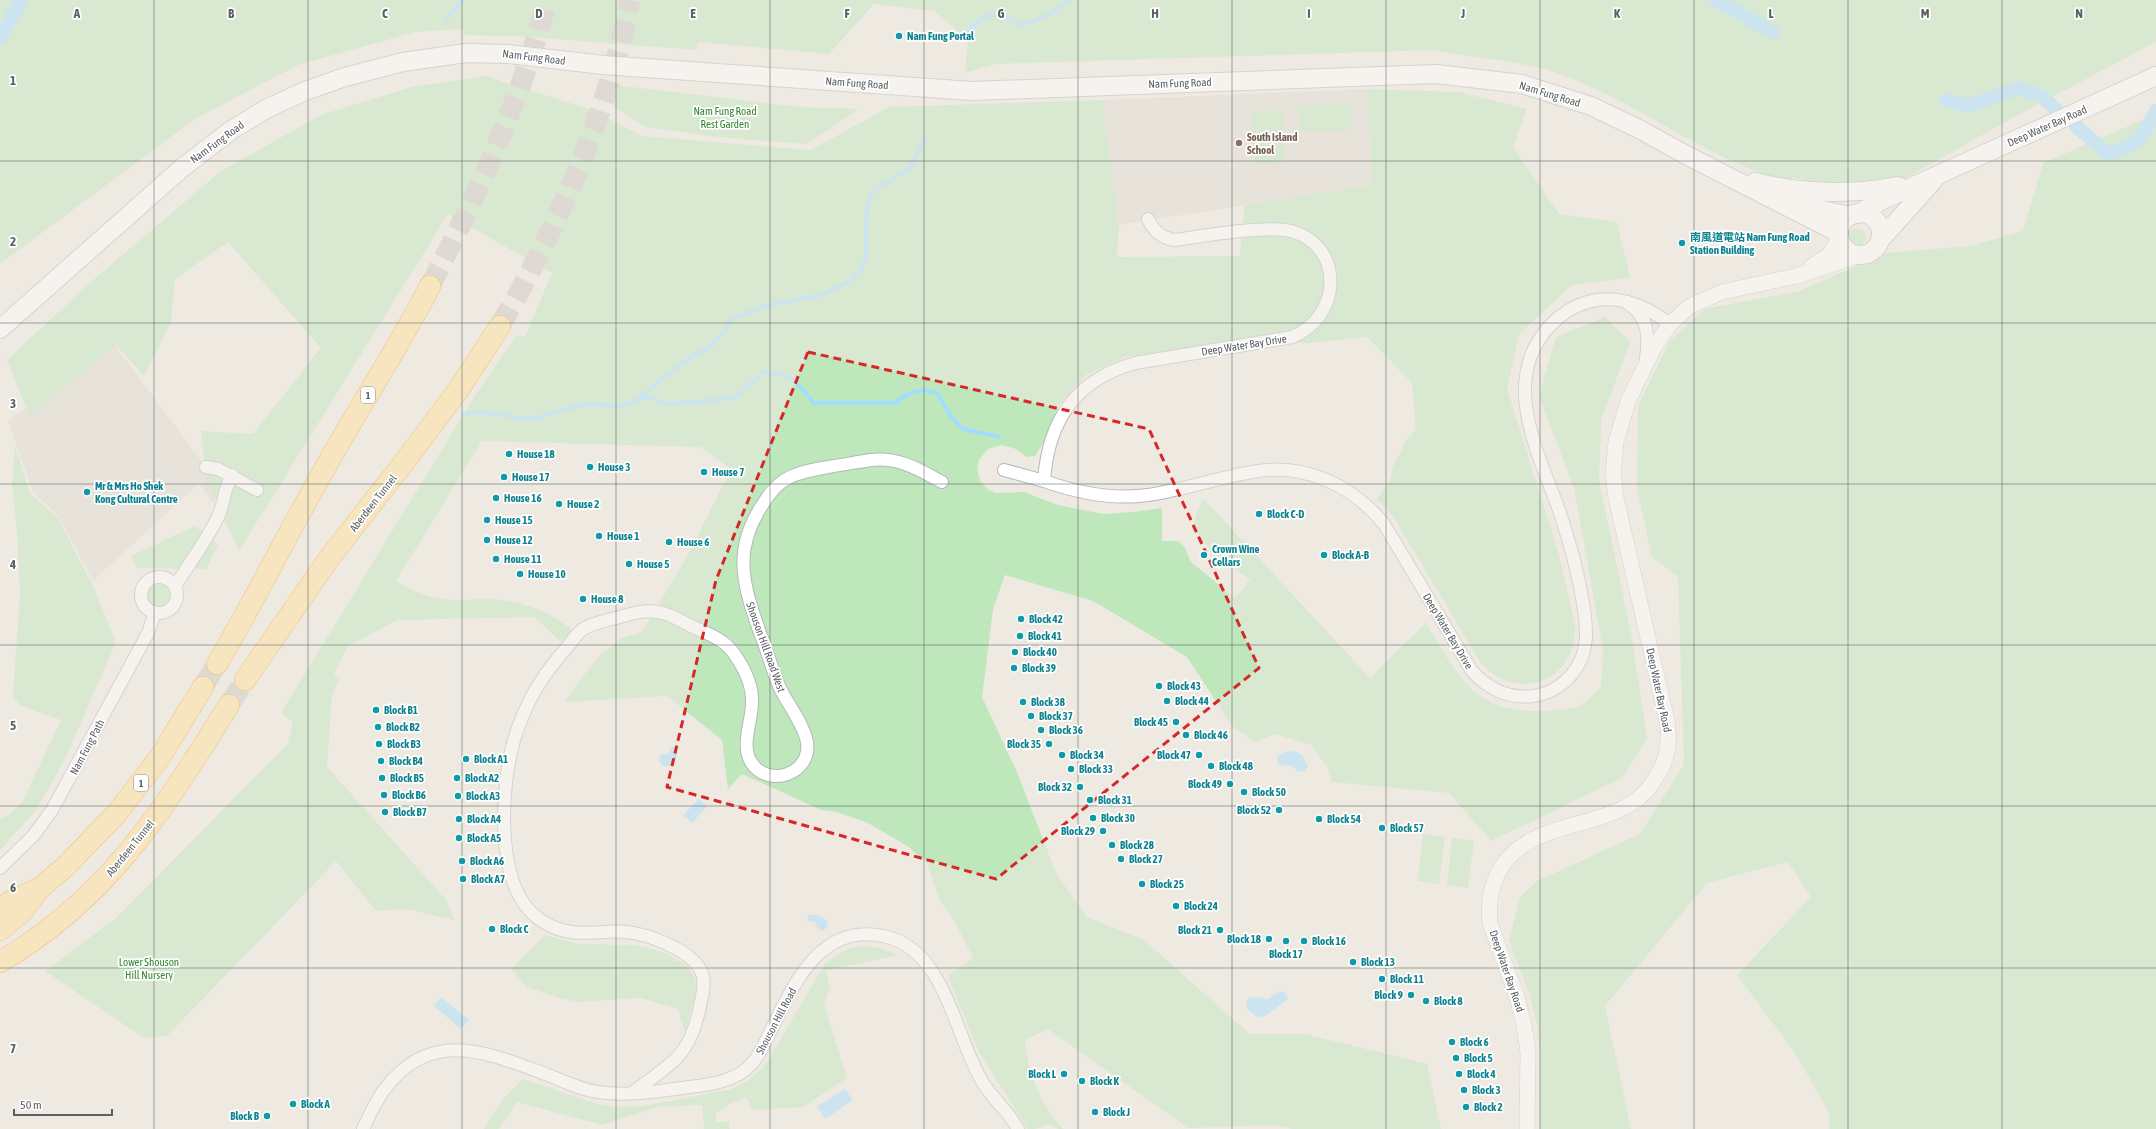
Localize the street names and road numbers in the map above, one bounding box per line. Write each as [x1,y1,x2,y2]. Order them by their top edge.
street label: Nam Fung Road [502,47,566,67]
street label: Nam Fung Road [825,75,889,91]
street label: Nam Fung Road [1148,76,1212,90]
street label: Nam Fung Road [1518,79,1582,109]
street label: Deep Water Bay Road [2005,103,2089,149]
street label: Nam Fung Road [188,119,246,165]
street label: Deep Water Bay Drive [1201,332,1287,358]
road number: 1 [361,387,375,403]
street label: Aberdeen Tunnel [347,472,399,534]
street label: Deep Water Bay Drive [1421,591,1475,671]
street label: Shouson Hill Road West [744,600,788,694]
street label: Deep Water Bay Road [1644,647,1674,733]
street label: Nam Fung Path [67,717,107,777]
road number: 1 [134,775,148,791]
street label: Aberdeen Tunnel [104,817,156,879]
street label: Deep Water Bay Road [1487,929,1527,1013]
street label: Shouson Hill Road [753,986,799,1056]

